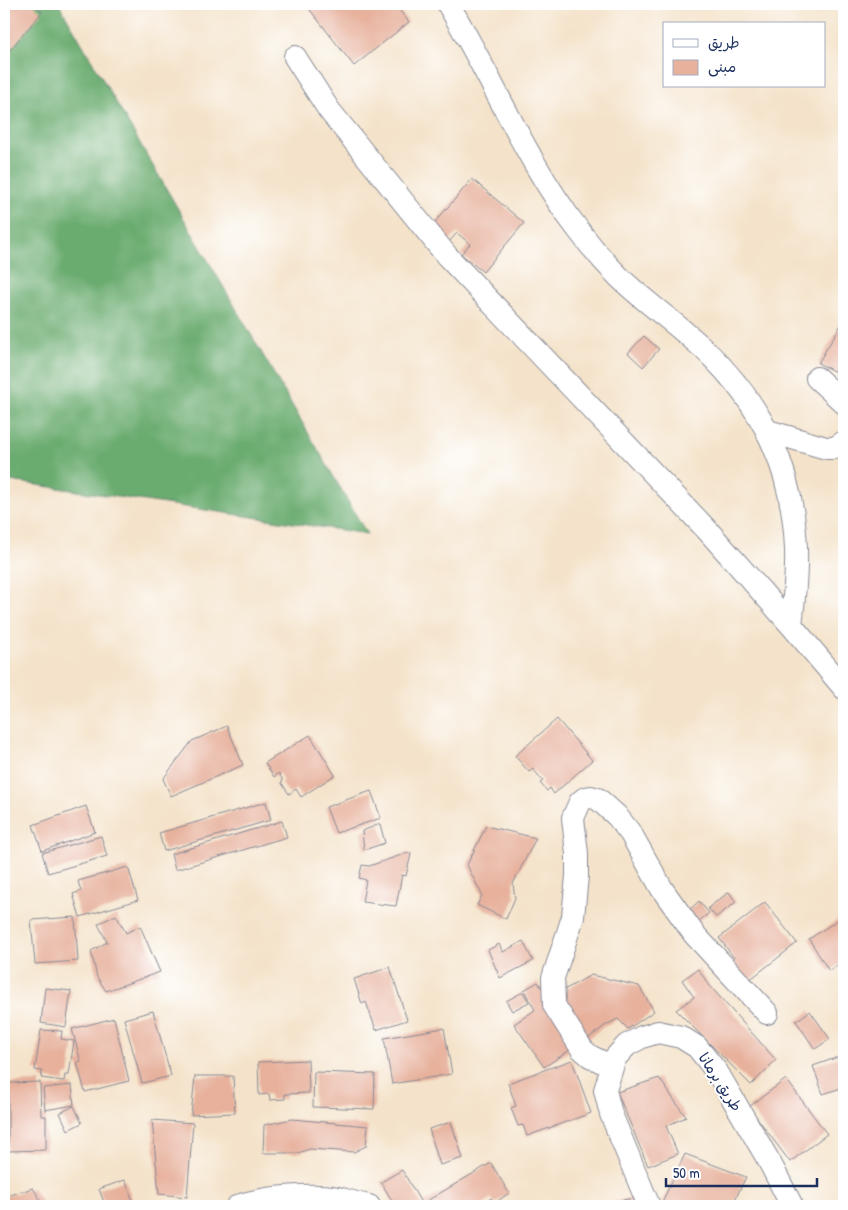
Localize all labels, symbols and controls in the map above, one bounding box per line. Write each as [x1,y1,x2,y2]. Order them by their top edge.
legend [663,22,826,88]
text: طريق [708,32,740,53]
text: مبنى [708,56,736,77]
street label: طريق برمانا [694,1048,747,1115]
scale bar [666,1155,817,1187]
text: 50 m [673,1162,700,1183]

